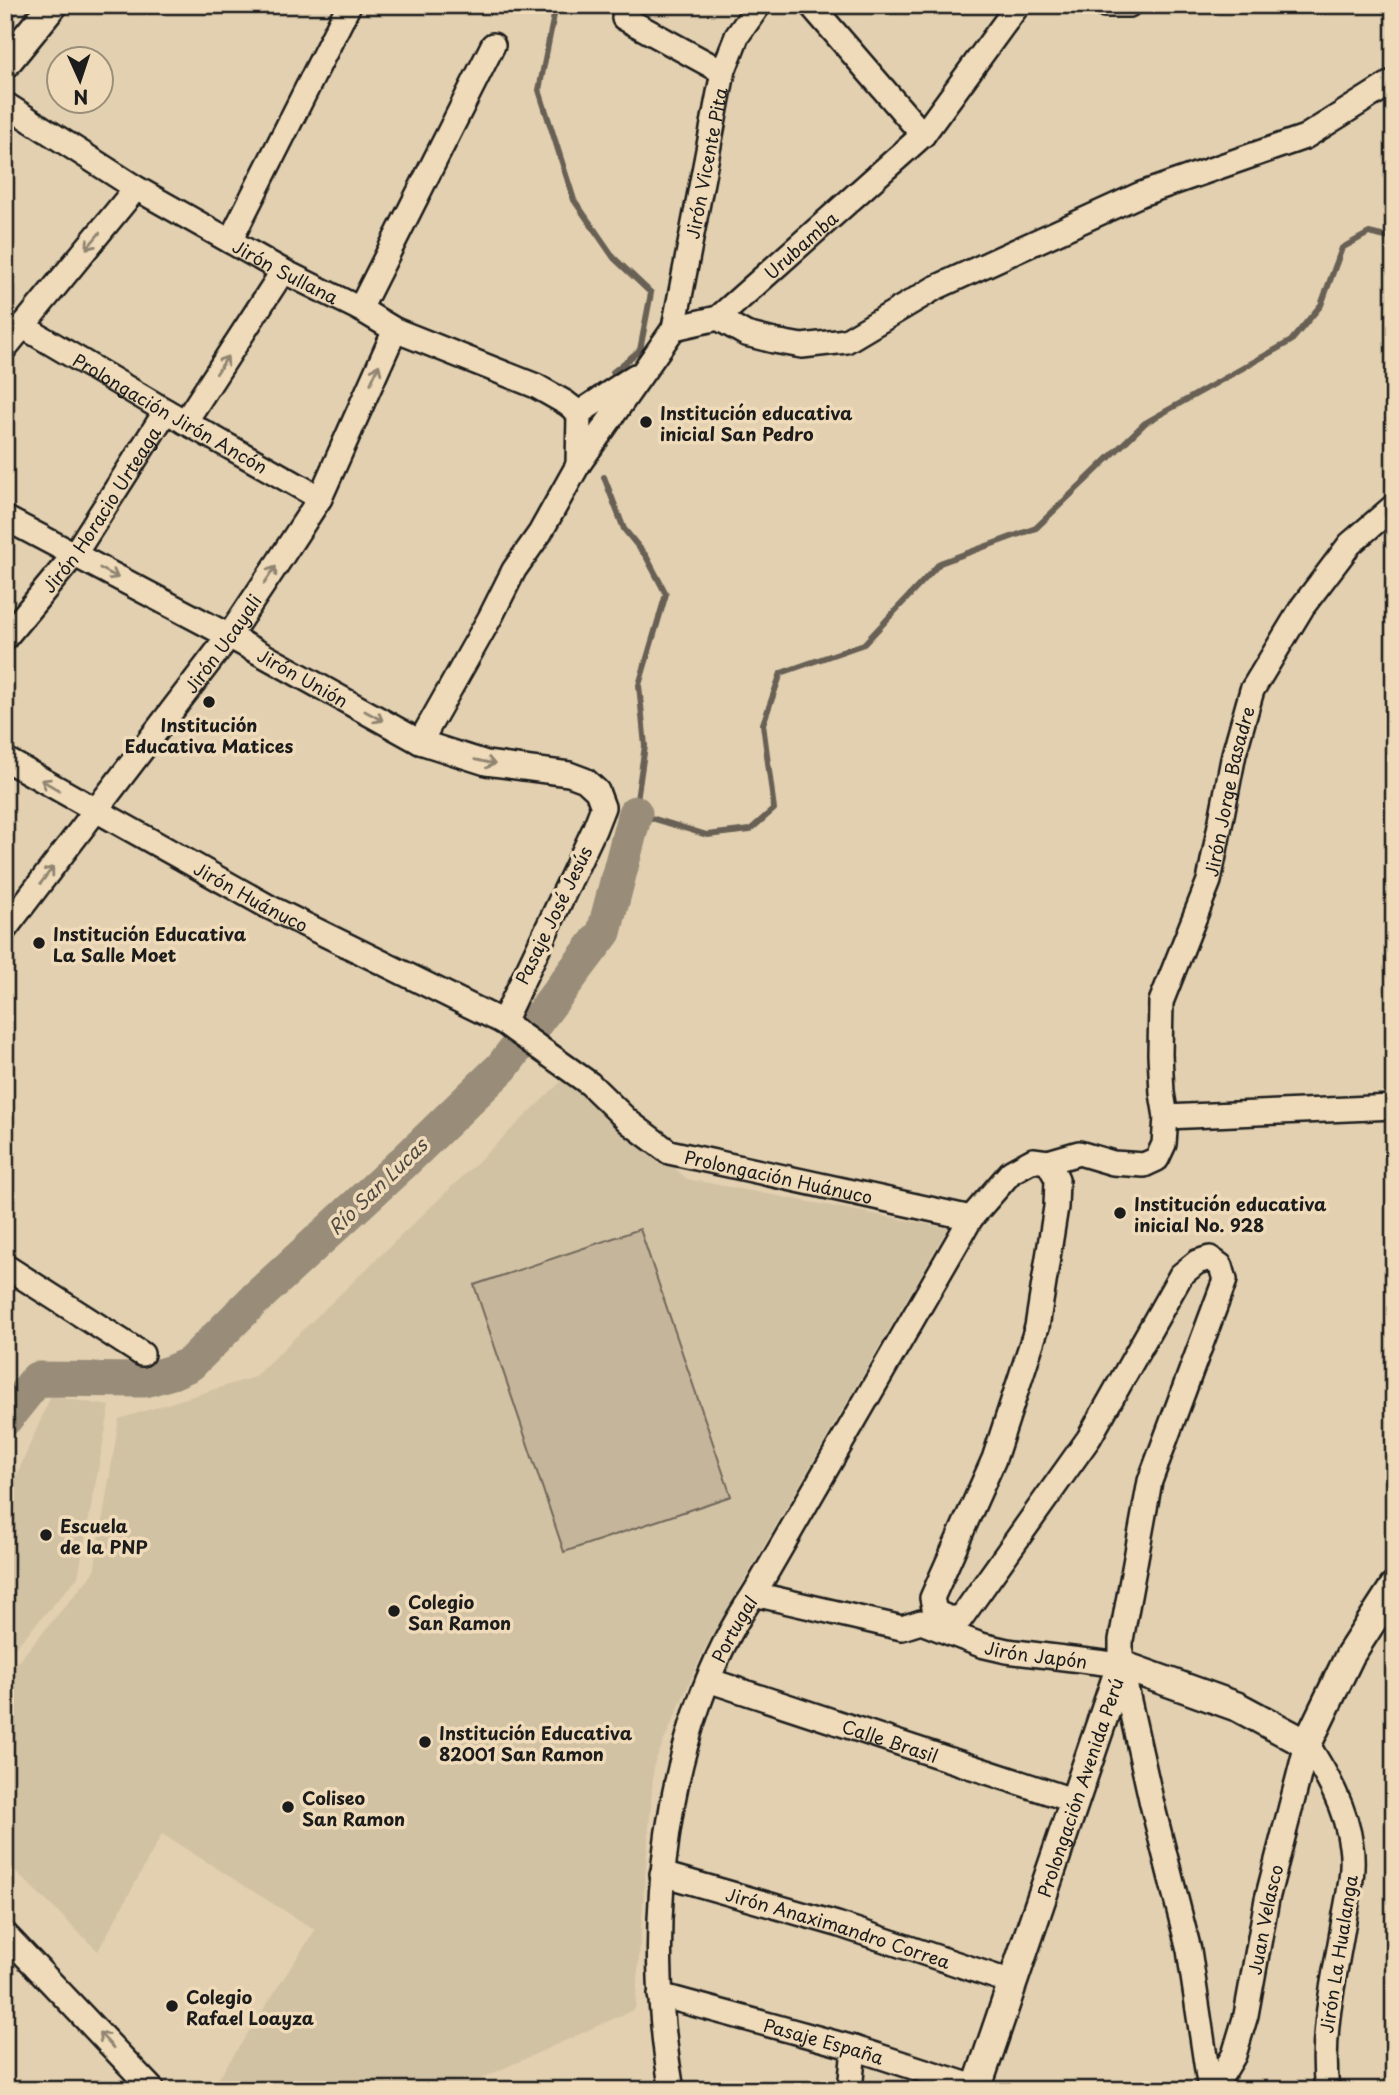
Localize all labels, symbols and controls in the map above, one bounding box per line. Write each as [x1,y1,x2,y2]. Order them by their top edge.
north arrow [46,46,116,116]
text: N [73,84,89,112]
street label: Jirón Vicente Pita [678,84,733,241]
street label: Urubamba [757,204,844,285]
one-way arrow [85,231,100,249]
street label: Jirón Sullana [228,232,344,310]
street label: Prolongación Jirón Ancón [68,346,273,479]
one-way arrow [215,356,230,375]
one-way arrow [369,363,382,385]
place label: Institución educativa inicial San Pedro [660,399,853,447]
marker: Institución educativa inicial San Pedro [638,414,654,430]
street label: Jirón Horacio Urteaga [35,420,167,598]
one-way arrow [263,565,277,585]
one-way arrow [98,567,119,580]
street label: Jirón Ucayali [177,588,267,698]
street label: Jirón Unión [253,641,353,713]
marker: Institución Educativa Matices [201,694,217,710]
street label: Jirón Jorge Basadre [1197,703,1260,879]
one-way arrow [363,709,383,723]
place label: Institución Educativa Matices [125,711,293,759]
one-way arrow [473,756,496,769]
one-way arrow [41,778,61,792]
street label: Pasaje José Jesús [508,841,598,989]
street label: Jirón Huánuco [189,854,313,938]
one-way arrow [39,866,54,885]
place label: Institución Educativa La Salle Moet [53,920,247,968]
marker: Institución Educativa La Salle Moet [31,935,47,951]
water label: Río San Lucas [321,1130,434,1241]
street label: Prolongación Huánuco [682,1142,875,1210]
place label: Institución educativa inicial No. 928 [1134,1190,1327,1238]
marker: Institución educativa inicial No. 928 [1112,1205,1128,1221]
place label: Escuela de la PNP [60,1512,147,1560]
marker: Escuela de la PNP [38,1527,54,1543]
place label: Colegio San Ramon [408,1588,511,1636]
street label: Portugal [704,1590,763,1667]
marker: Colegio San Ramon [386,1603,402,1619]
street label: Jirón Japón [982,1633,1089,1674]
street label: Prolongación Avenida Perú [1029,1674,1129,1900]
street label: Calle Brasil [839,1712,942,1769]
place label: Institución Educativa 82001 San Ramon [439,1719,633,1767]
marker: Institución Educativa 82001 San Ramon [417,1734,433,1750]
place label: Coliseo San Ramon [302,1784,405,1832]
marker: Coliseo San Ramon [280,1799,296,1815]
street label: Juan Velasco [1240,1861,1289,1977]
street label: Jirón La Hualanga [1312,1872,1364,2035]
street label: Jirón Anaximandro Correa [723,1879,954,1974]
place label: Colegio Rafael Loayza [186,1983,314,2031]
marker: Colegio Rafael Loayza [164,1998,180,2014]
street label: Pasaje España [761,2010,888,2070]
one-way arrow [98,2032,115,2049]

